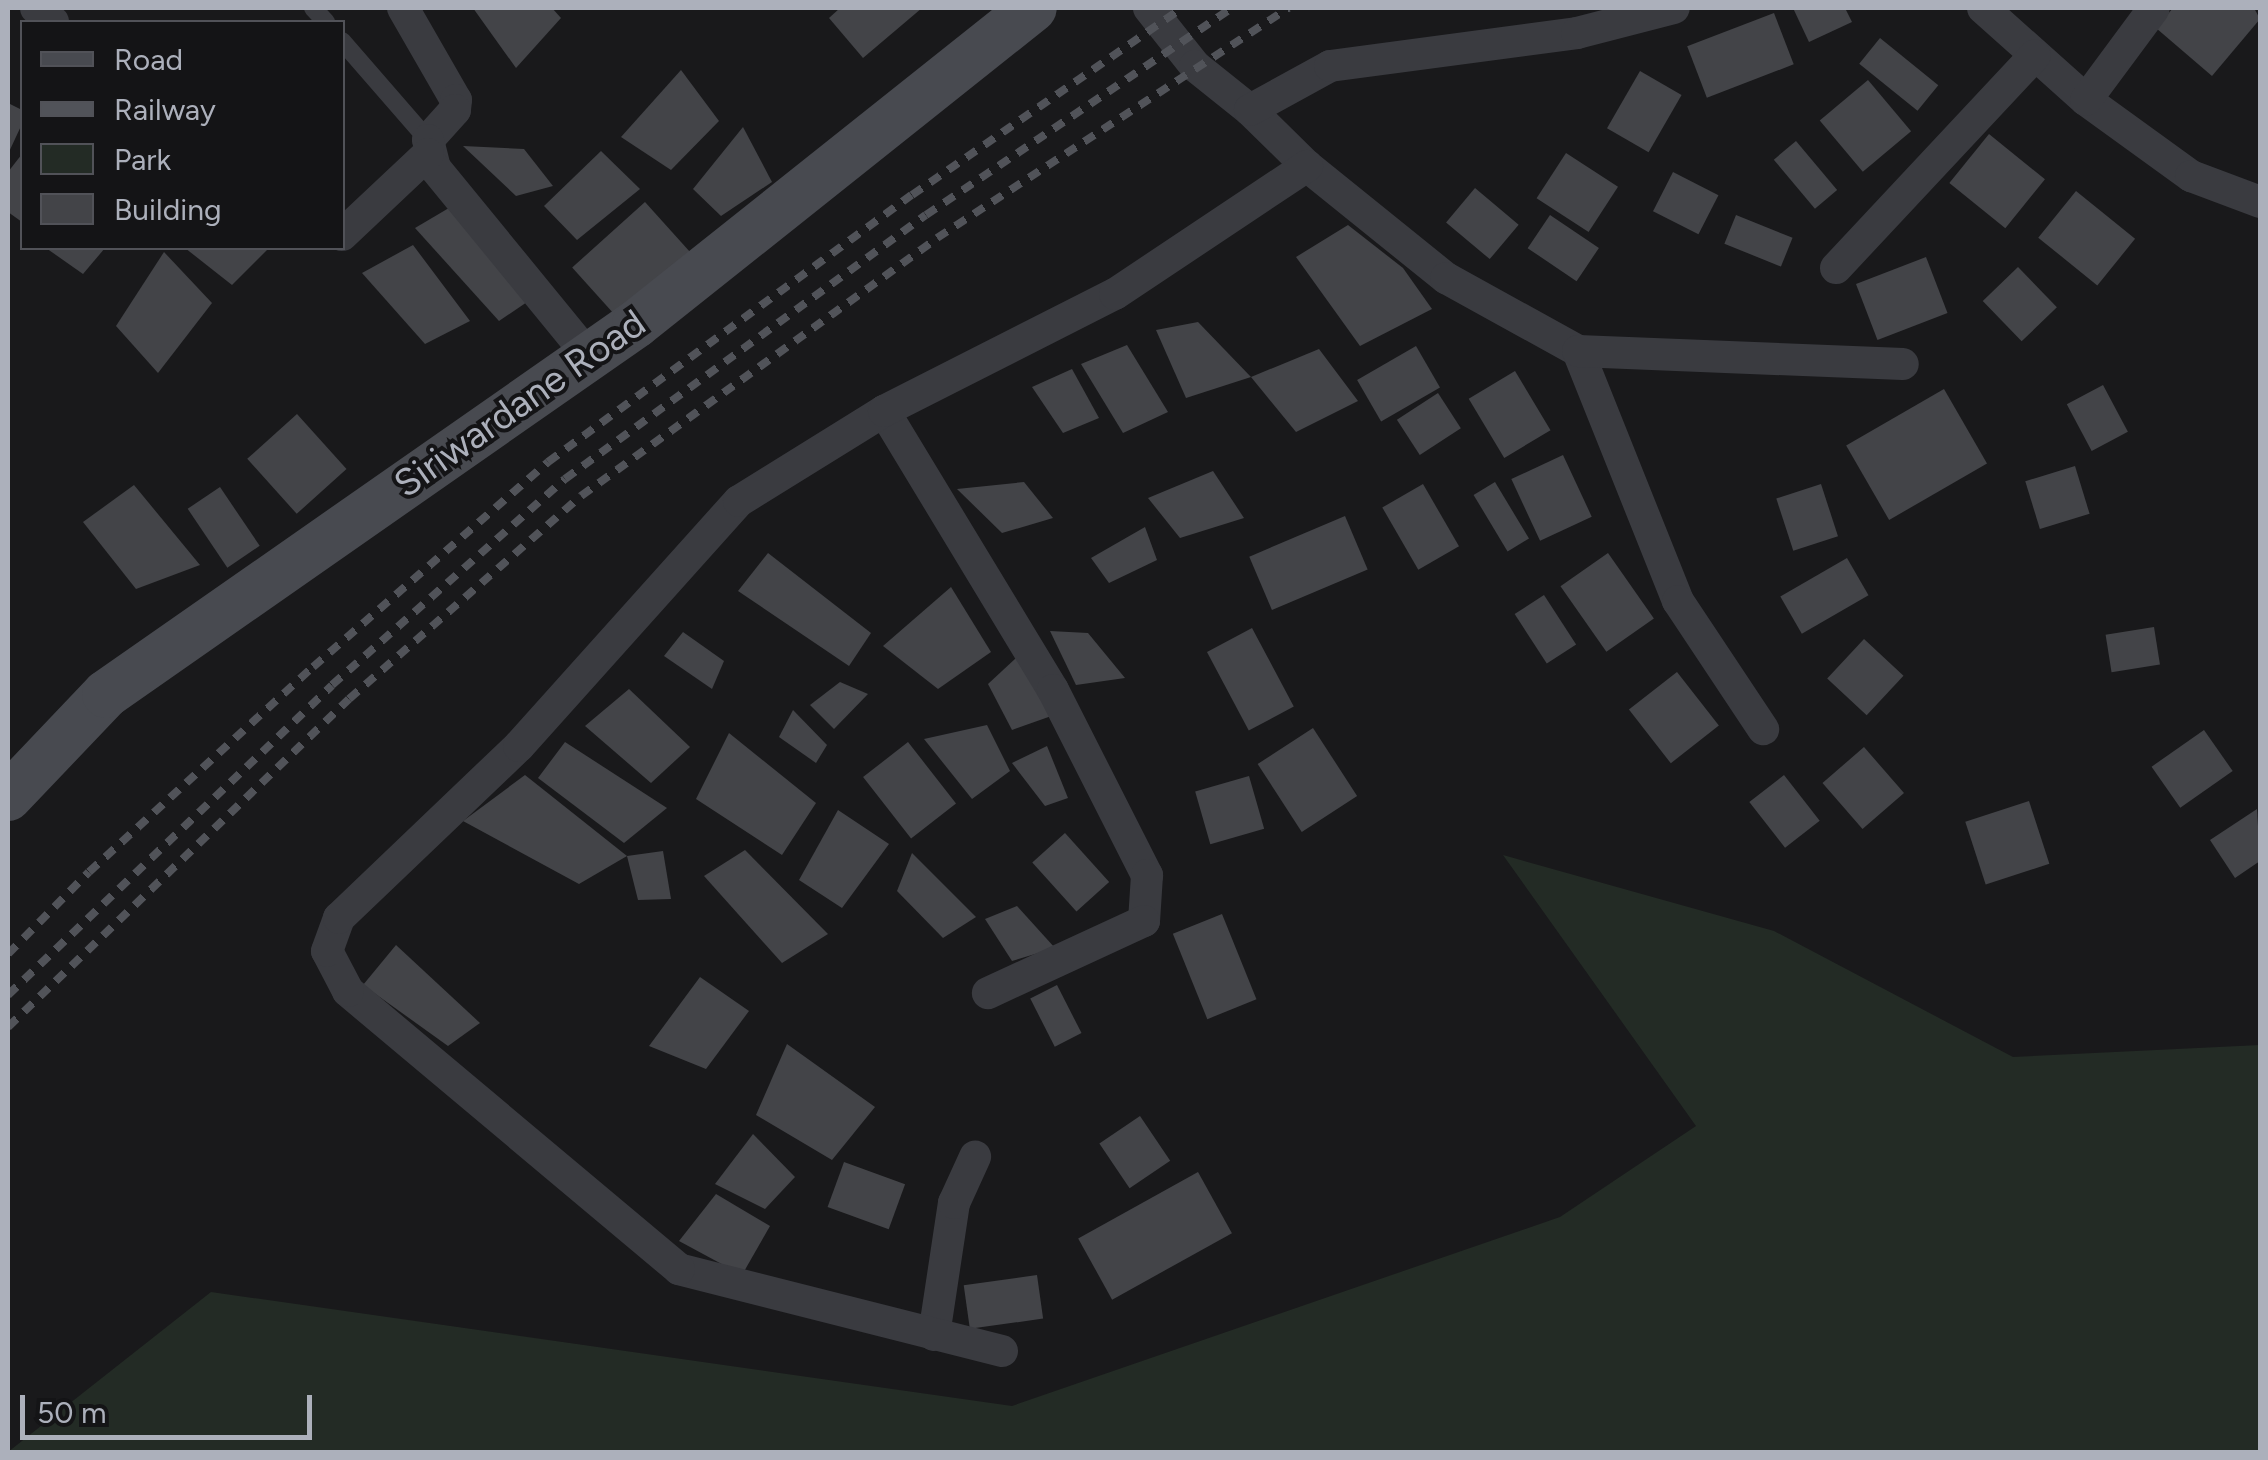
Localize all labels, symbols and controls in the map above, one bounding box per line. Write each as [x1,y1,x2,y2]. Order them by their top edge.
legend [20,20,345,250]
text: Road [114,41,183,78]
text: Railway [114,91,216,128]
text: Park [114,141,171,178]
text: Building [114,191,222,228]
street label: Siriwardane Road [386,300,654,508]
scale bar [25,1375,318,1437]
text: 50 m [37,1394,106,1431]

